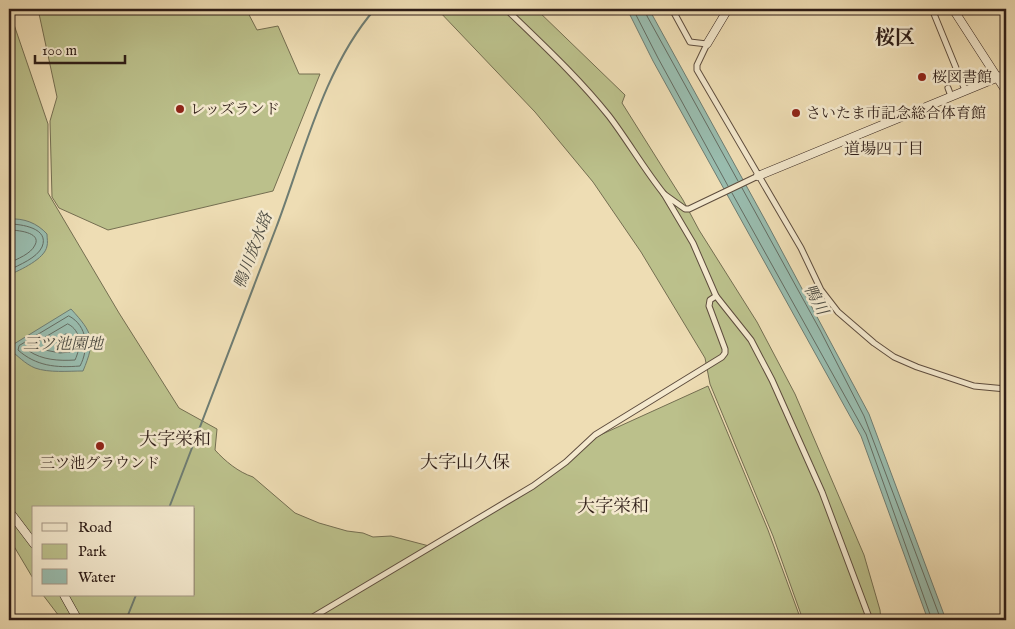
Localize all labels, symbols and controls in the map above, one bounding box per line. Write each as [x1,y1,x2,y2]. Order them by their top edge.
district label: 桜区 [875,26,915,51]
scale bar [35,32,125,64]
text: 100 m [42,41,78,60]
place label: 桜図書館 [932,68,992,87]
marker: 桜図書館 [916,71,928,83]
place label: レッズランド [190,100,280,119]
marker: レッズランド [174,103,186,115]
place label: さいたま市記念総合体育館 [806,104,986,123]
marker: さいたま市記念総合体育館 [790,107,802,119]
district label: 道場四丁目 [844,140,924,160]
water label: 鴨川放水路 [230,209,278,292]
water label: 鴨川 [799,281,832,321]
water label: 三ツ池園地 [23,335,105,355]
district label: 大字栄和 [139,429,211,452]
marker: 三ツ池グラウンド [94,440,106,452]
district label: 大字山久保 [420,452,510,475]
place label: 三ツ池グラウンド [40,454,160,473]
district label: 大字栄和 [577,496,649,519]
legend [32,506,195,596]
text: Road [78,518,113,537]
text: Park [78,542,108,561]
text: Water [78,568,116,587]

